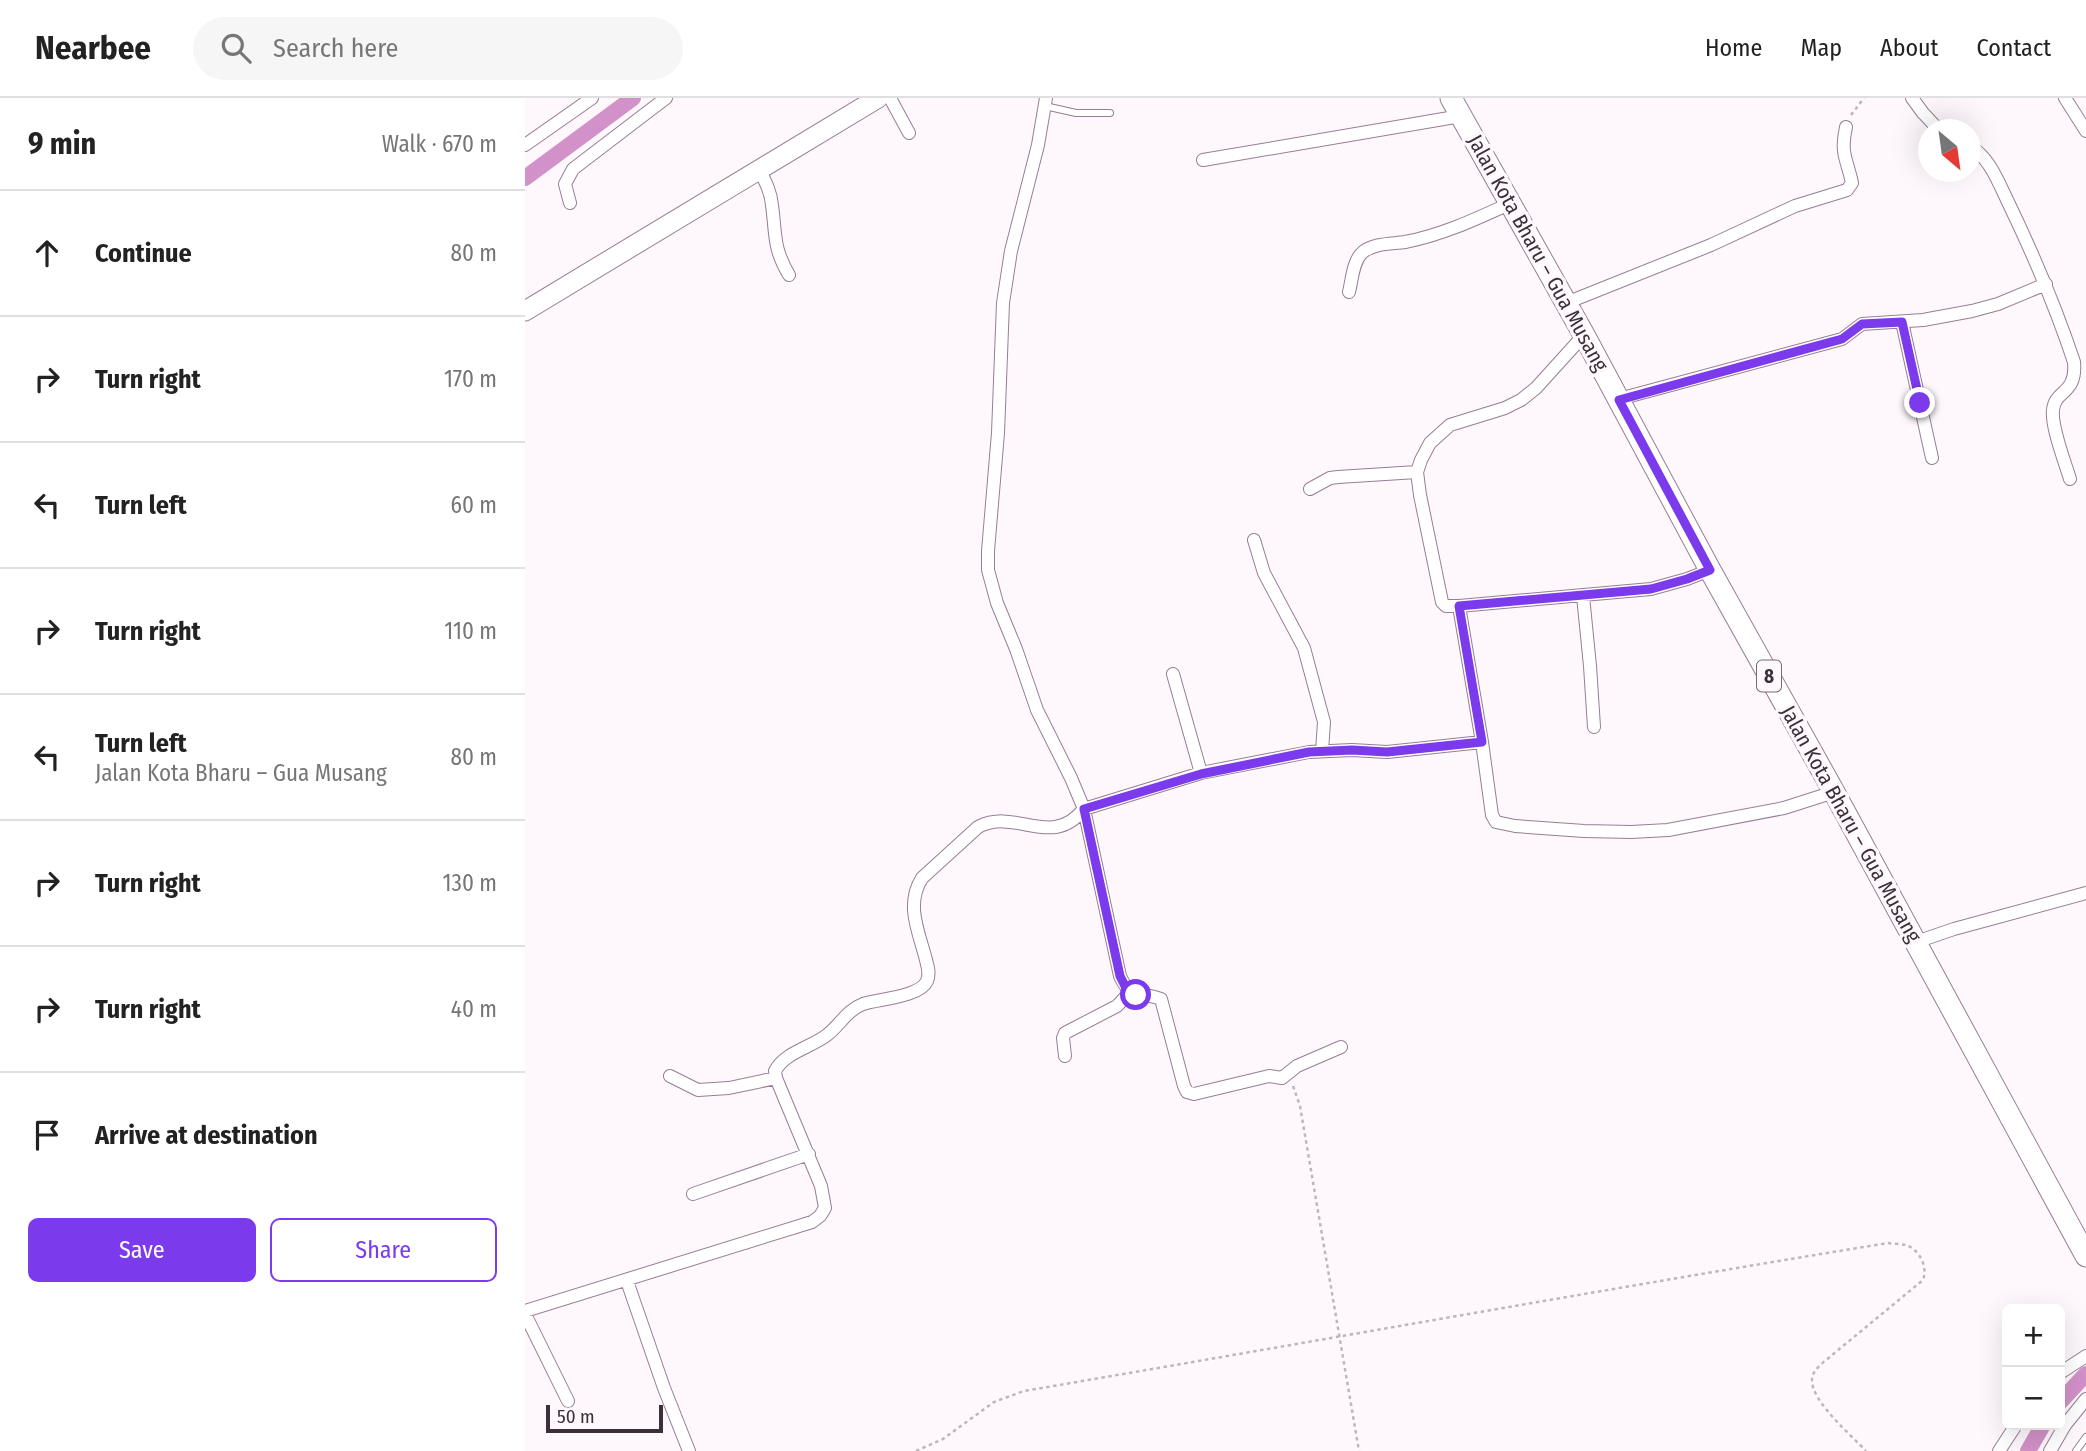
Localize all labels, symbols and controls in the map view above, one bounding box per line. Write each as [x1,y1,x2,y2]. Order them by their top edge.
search box [193,17,683,80]
text: Nearbee [35,28,151,68]
icon: search [217,29,255,67]
text: Search here [273,33,398,64]
text: Home [1705,34,1762,62]
text: Map [1800,34,1842,62]
text: About [1880,34,1938,62]
text: Contact [1976,34,2051,62]
north arrow [1918,119,1981,182]
text: 9 min [28,126,96,162]
text: Walk · 670 m [382,130,497,158]
street label: Jalan Kota Bharu – Gua Musang [1462,130,1614,376]
icon: ahead [28,234,66,272]
text: Continue [95,238,192,269]
text: 80 m [450,239,497,267]
icon: right [28,360,66,398]
text: Turn right [95,364,201,395]
text: 170 m [444,365,497,393]
route end [1904,387,1935,418]
icon: left [28,486,66,524]
text: Turn left [95,490,187,521]
text: 60 m [451,491,497,519]
icon: right [28,612,66,650]
text: Turn right [95,616,201,647]
text: 110 m [444,617,497,645]
road number: 8 [1757,660,1781,692]
street label: Jalan Kota Bharu – Gua Musang [1775,701,1927,947]
text: Turn left [95,728,187,759]
icon: left [28,738,66,776]
text: 80 m [450,743,497,771]
text: Jalan Kota Bharu – Gua Musang [95,759,387,787]
icon: right [28,864,66,902]
text: Turn right [95,868,201,899]
text: 130 m [443,869,497,897]
route start [1120,979,1151,1010]
icon: right [28,990,66,1028]
text: Turn right [95,994,201,1025]
text: 40 m [451,995,497,1023]
icon: arrive [28,1116,66,1154]
text: Arrive at destination [95,1120,318,1151]
button: Save [28,1218,256,1282]
button: Share [270,1218,497,1282]
map controls [2002,1304,2065,1430]
button: + [2002,1304,2065,1367]
button: − [2002,1367,2065,1430]
scale bar [546,1402,663,1434]
text: 50 m [557,1405,595,1428]

